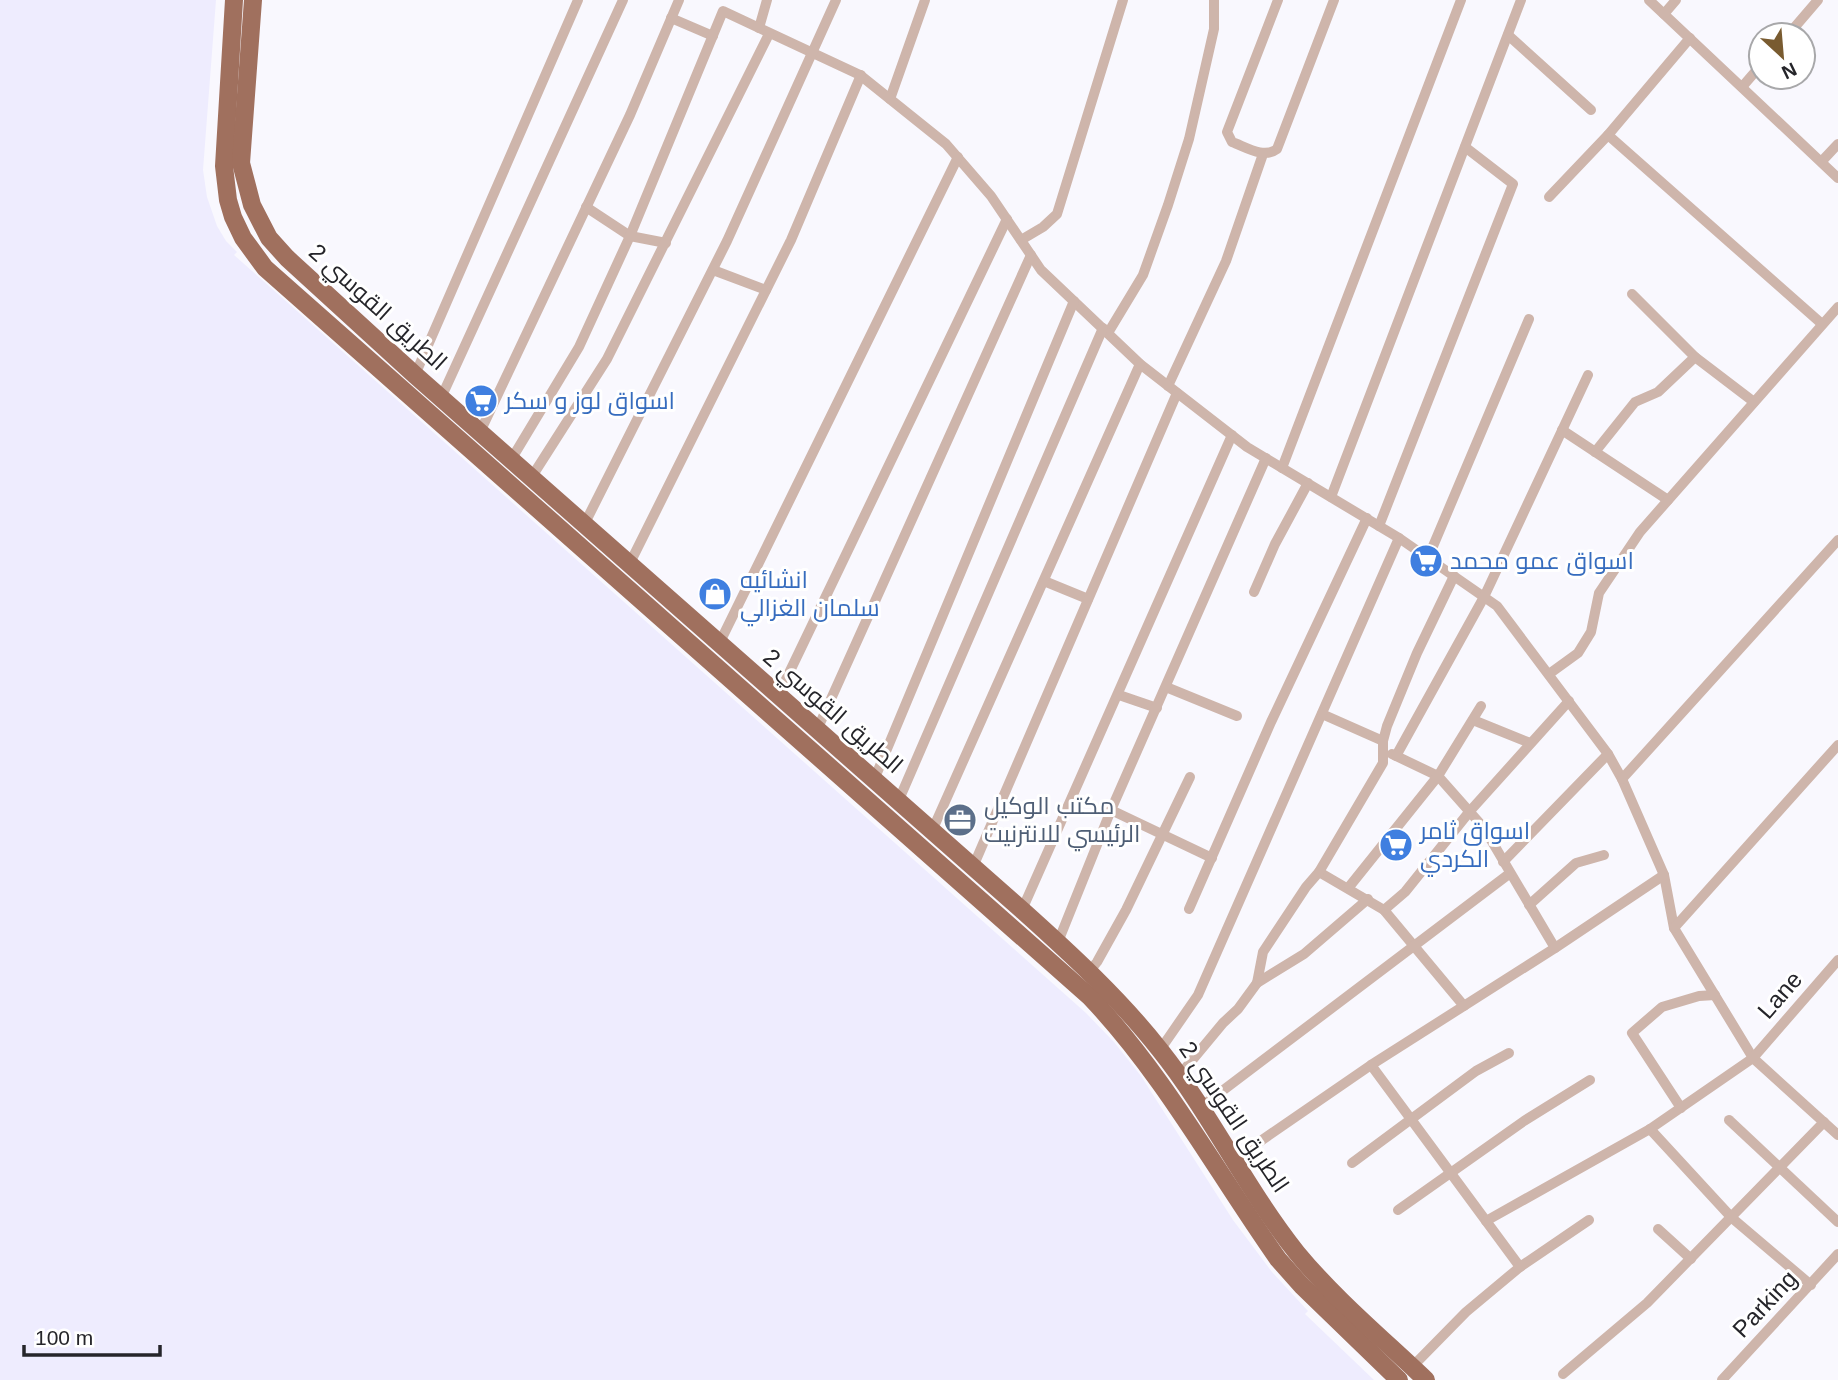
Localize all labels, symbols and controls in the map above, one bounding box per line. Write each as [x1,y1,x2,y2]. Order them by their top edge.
north arrow [1747,21,1817,91]
text: N [1778,58,1800,83]
street label: الطريق القوسي 2 [301,238,453,379]
supermarket icon: اسواق لوز و سكر [462,382,500,420]
place label: اسواق لوز و سكر [503,387,675,416]
supermarket icon: اسواق عمو محمد [1407,542,1445,580]
place label: اسواق عمو محمد [1450,547,1634,576]
place label: انشائيه سلمان الغزالي [740,566,880,627]
shop icon: انشائيه سلمان الغزالي [696,575,734,613]
street label: الطريق القوسي 2 [755,643,909,782]
place label: مكتب الوكيل الرئيسي للانترنيت [984,792,1140,852]
office icon: مكتب الوكيل الرئيسي للانترنيت [941,801,979,839]
place label: اسواق ثامر الكردي [1418,817,1530,877]
supermarket icon: اسواق ثامر الكردي [1377,826,1415,864]
street label: Lane [1752,966,1807,1024]
street label: الطريق القوسي 2 [1170,1036,1295,1200]
street label: Parking [1727,1265,1802,1343]
scale bar [24,1314,161,1358]
text: 100 m [35,1326,93,1349]

